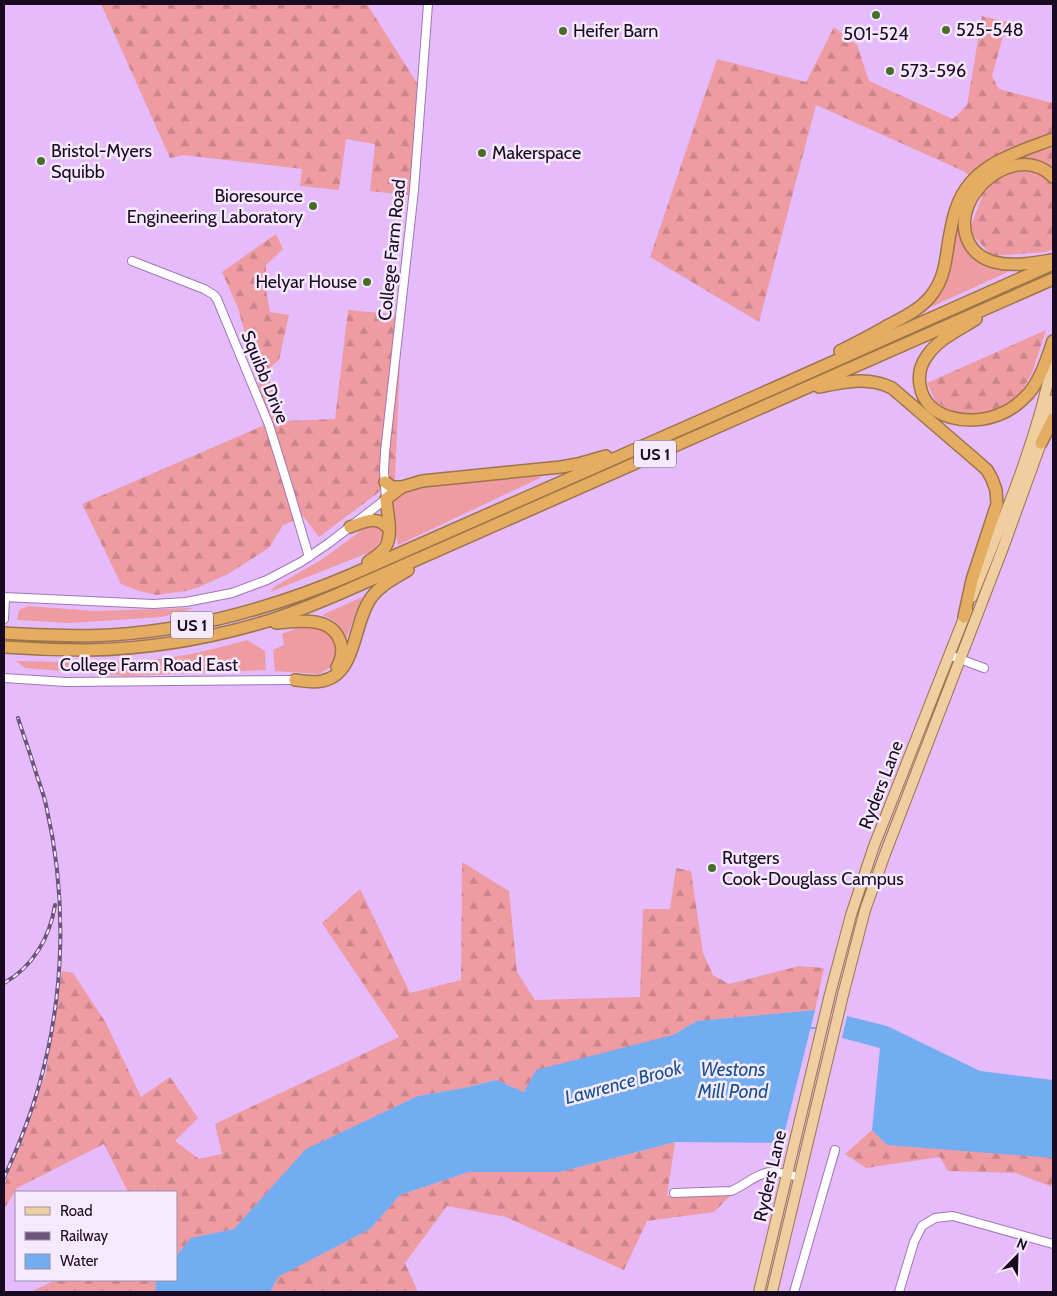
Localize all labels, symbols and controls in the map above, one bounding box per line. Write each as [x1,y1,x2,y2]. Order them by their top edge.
marker: 501-524 [870,9,882,21]
place label: 525-548 [956,19,1024,41]
place label: Heifer Barn [573,20,658,42]
place label: 501-524 [843,23,909,45]
marker: 525-548 [940,24,952,36]
marker: Heifer Barn [557,25,569,37]
place label: 573-596 [900,60,966,82]
marker: 573-596 [884,65,896,77]
place label: Bristol-Myers Squibb [51,140,152,183]
place label: Makerspace [492,142,581,164]
marker: Makerspace [476,147,488,159]
marker: Bristol-Myers Squibb [35,155,47,167]
street label: College Farm Road [374,178,410,322]
place label: Bioresource Engineering Laboratory [127,185,303,228]
marker: Bioresource Engineering Laboratory [307,200,319,212]
place label: Helyar House [255,271,357,293]
marker: Helyar House [361,276,373,288]
street label: Squibb Drive [236,327,294,427]
road number: US 1 [634,440,676,468]
road number: US 1 [171,612,213,638]
street label: College Farm Road East [60,654,238,676]
street label: Ryders Lane [854,738,908,832]
place label: Rutgers Cook-Douglass Campus [722,847,904,890]
marker: Rutgers Cook-Douglass Campus [706,862,718,874]
water label: Lawrence Brook [562,1056,685,1109]
water label: Westons Mill Pond [697,1058,769,1103]
street label: Ryders Lane [749,1128,791,1224]
legend [15,1191,178,1281]
text: Road [60,1202,93,1220]
text: Railway [60,1227,109,1245]
north arrow [992,1231,1042,1281]
text: N [1014,1234,1030,1254]
text: Water [60,1252,98,1270]

